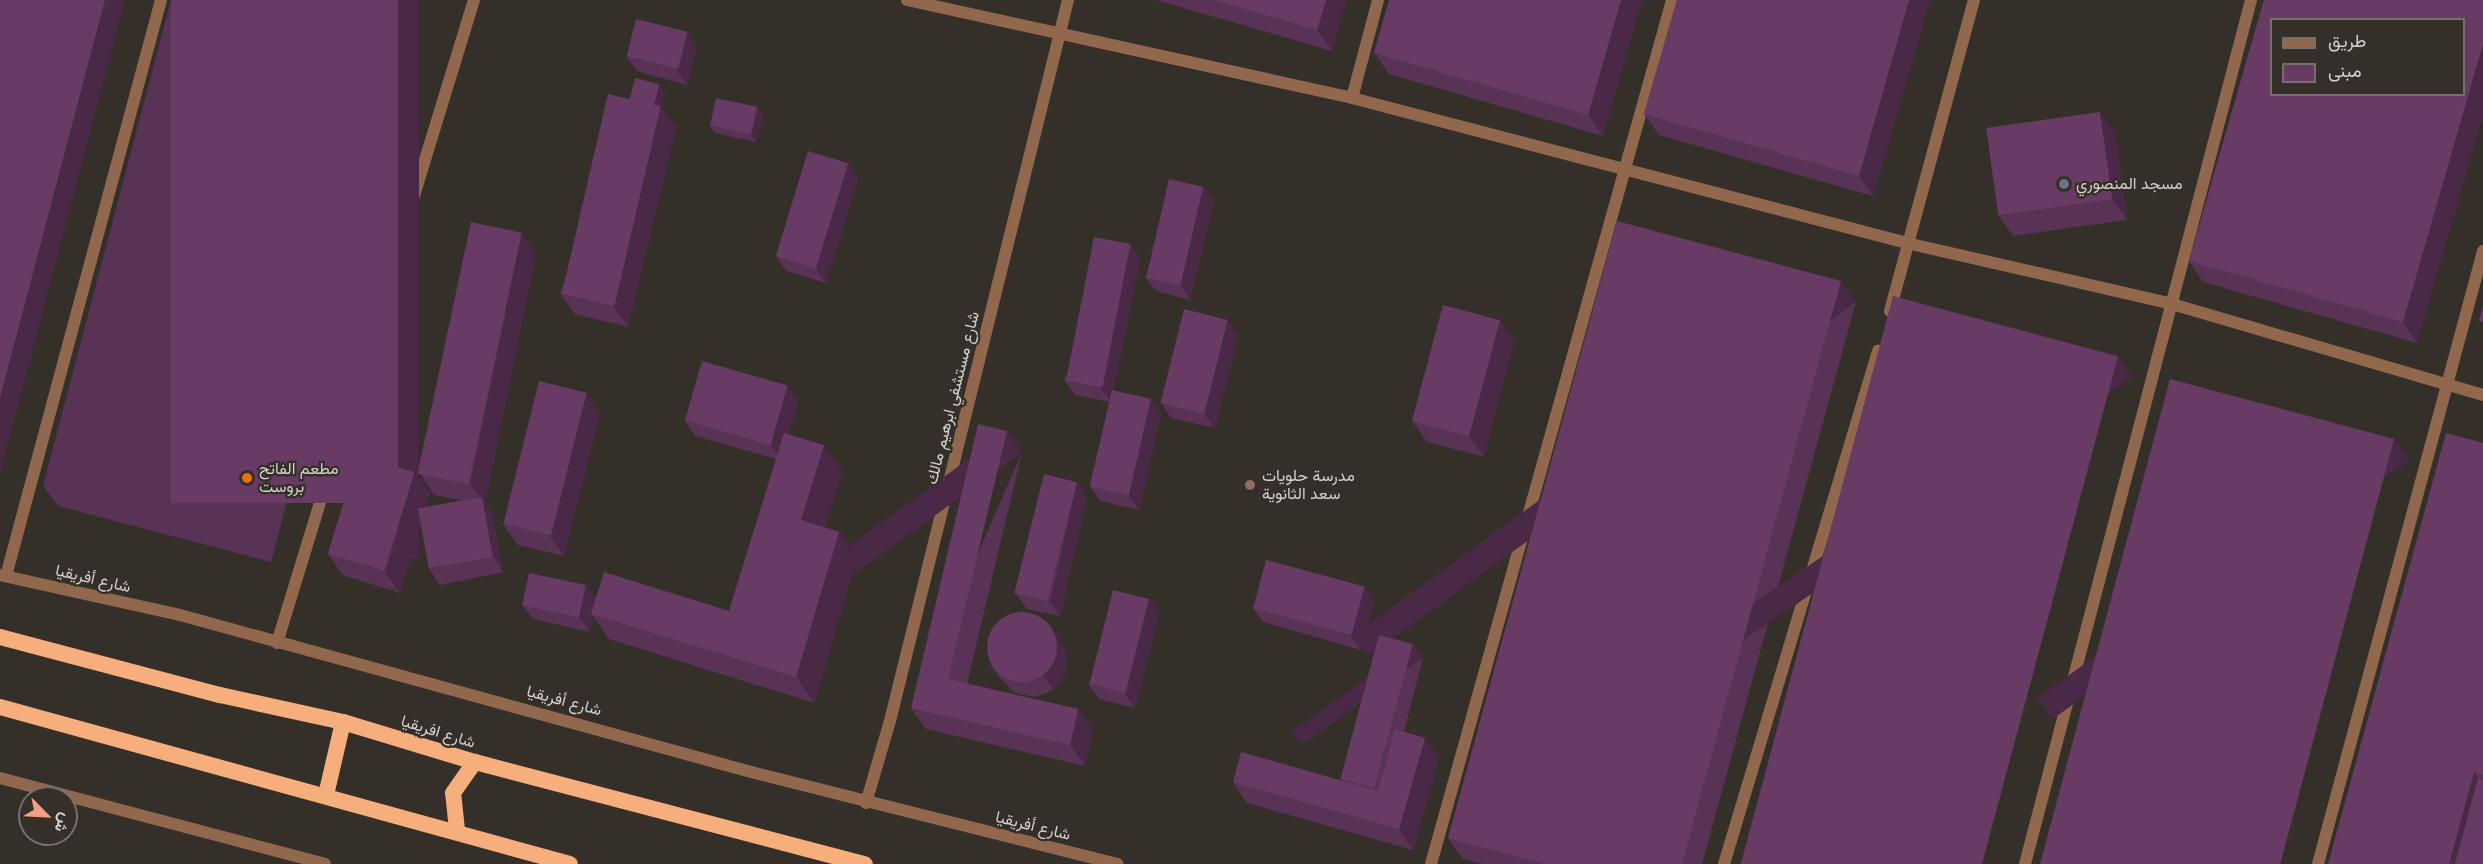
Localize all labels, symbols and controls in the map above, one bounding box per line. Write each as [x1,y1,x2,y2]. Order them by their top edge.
legend [2270,18,2465,96]
text: طريق [2328,31,2366,51]
text: مبنى [2328,61,2362,81]
place label: مسجد المنصوري [2076,174,2182,194]
marker: مسجد المنصوري [2057,177,2071,191]
street label: شارع مستشفي ابرهيم مالك [922,310,984,486]
place label: مطعم الفاتح بروست [259,459,338,497]
place label: مدرسة حلويات سعد الثانوية [1262,466,1355,504]
marker: مطعم الفاتح بروست [240,471,254,485]
marker: مدرسة حلويات سعد الثانوية [1243,478,1257,492]
street label: شارع أفريقيا [53,561,133,597]
street label: شارع أفريقيا [524,682,604,720]
street label: شارع افريقيا [398,712,478,752]
north arrow [18,786,78,846]
street label: شارع أفريقيا [993,807,1073,845]
text: ش [51,810,75,835]

